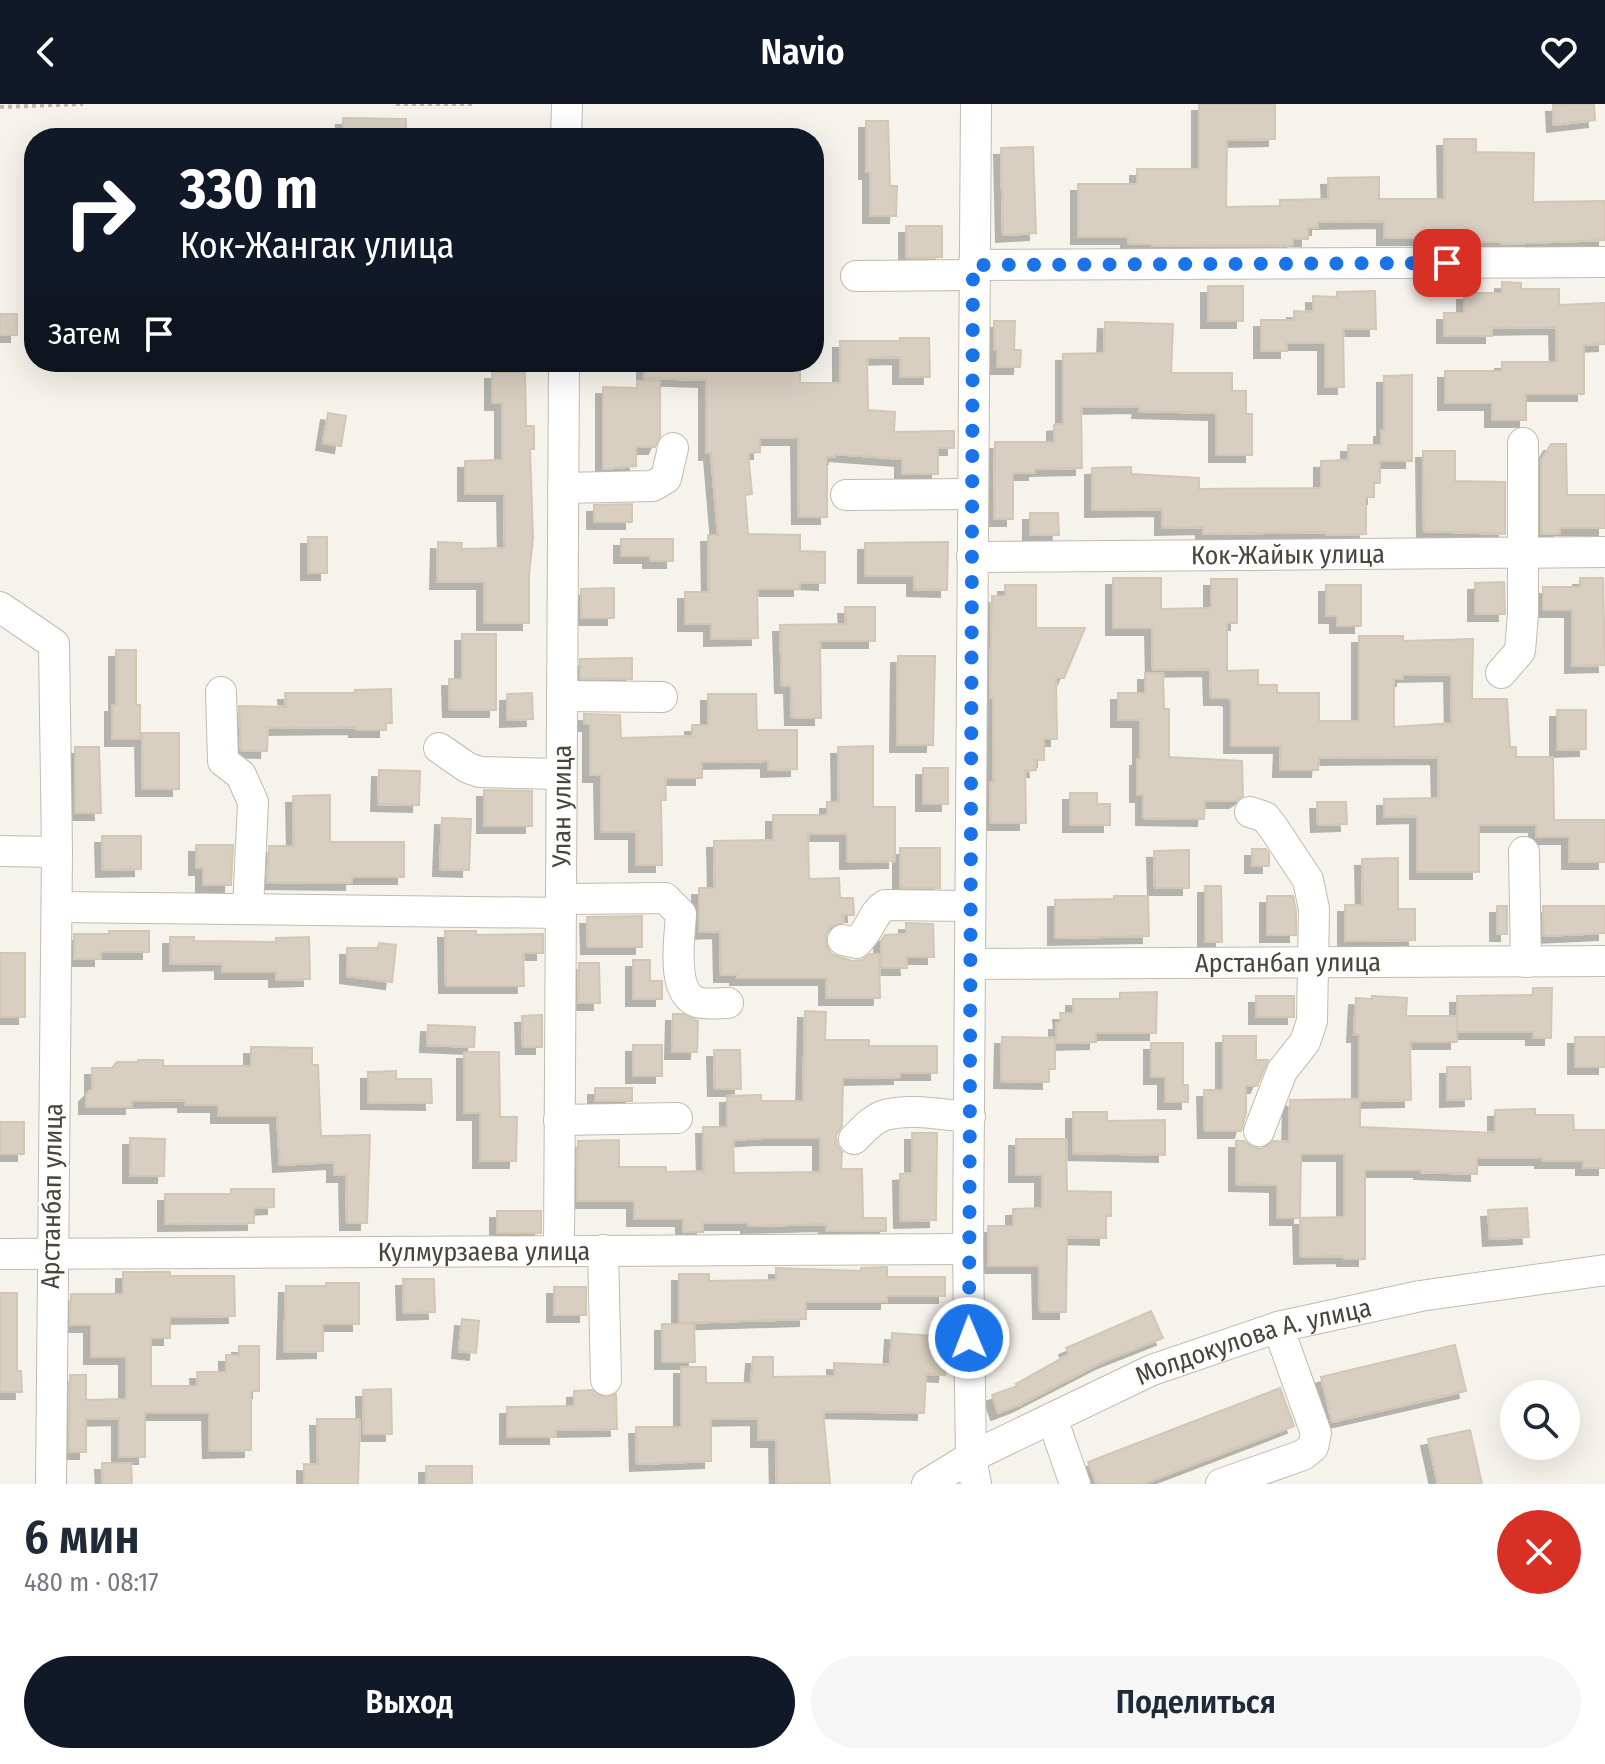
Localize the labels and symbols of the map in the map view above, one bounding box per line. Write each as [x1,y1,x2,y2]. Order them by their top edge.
pin [1413,229,1481,297]
street label: Кок-Жайык улица [1191,538,1385,571]
street label: Улан улица [546,745,577,868]
street label: Арстанбап улица [1195,947,1381,978]
street label: Арстанбап улица [35,1103,69,1289]
street label: Кулмурзаева улица [378,1235,590,1268]
street label: Молдокулова А. улица [1130,1292,1374,1391]
position arrow [927,1296,1011,1380]

